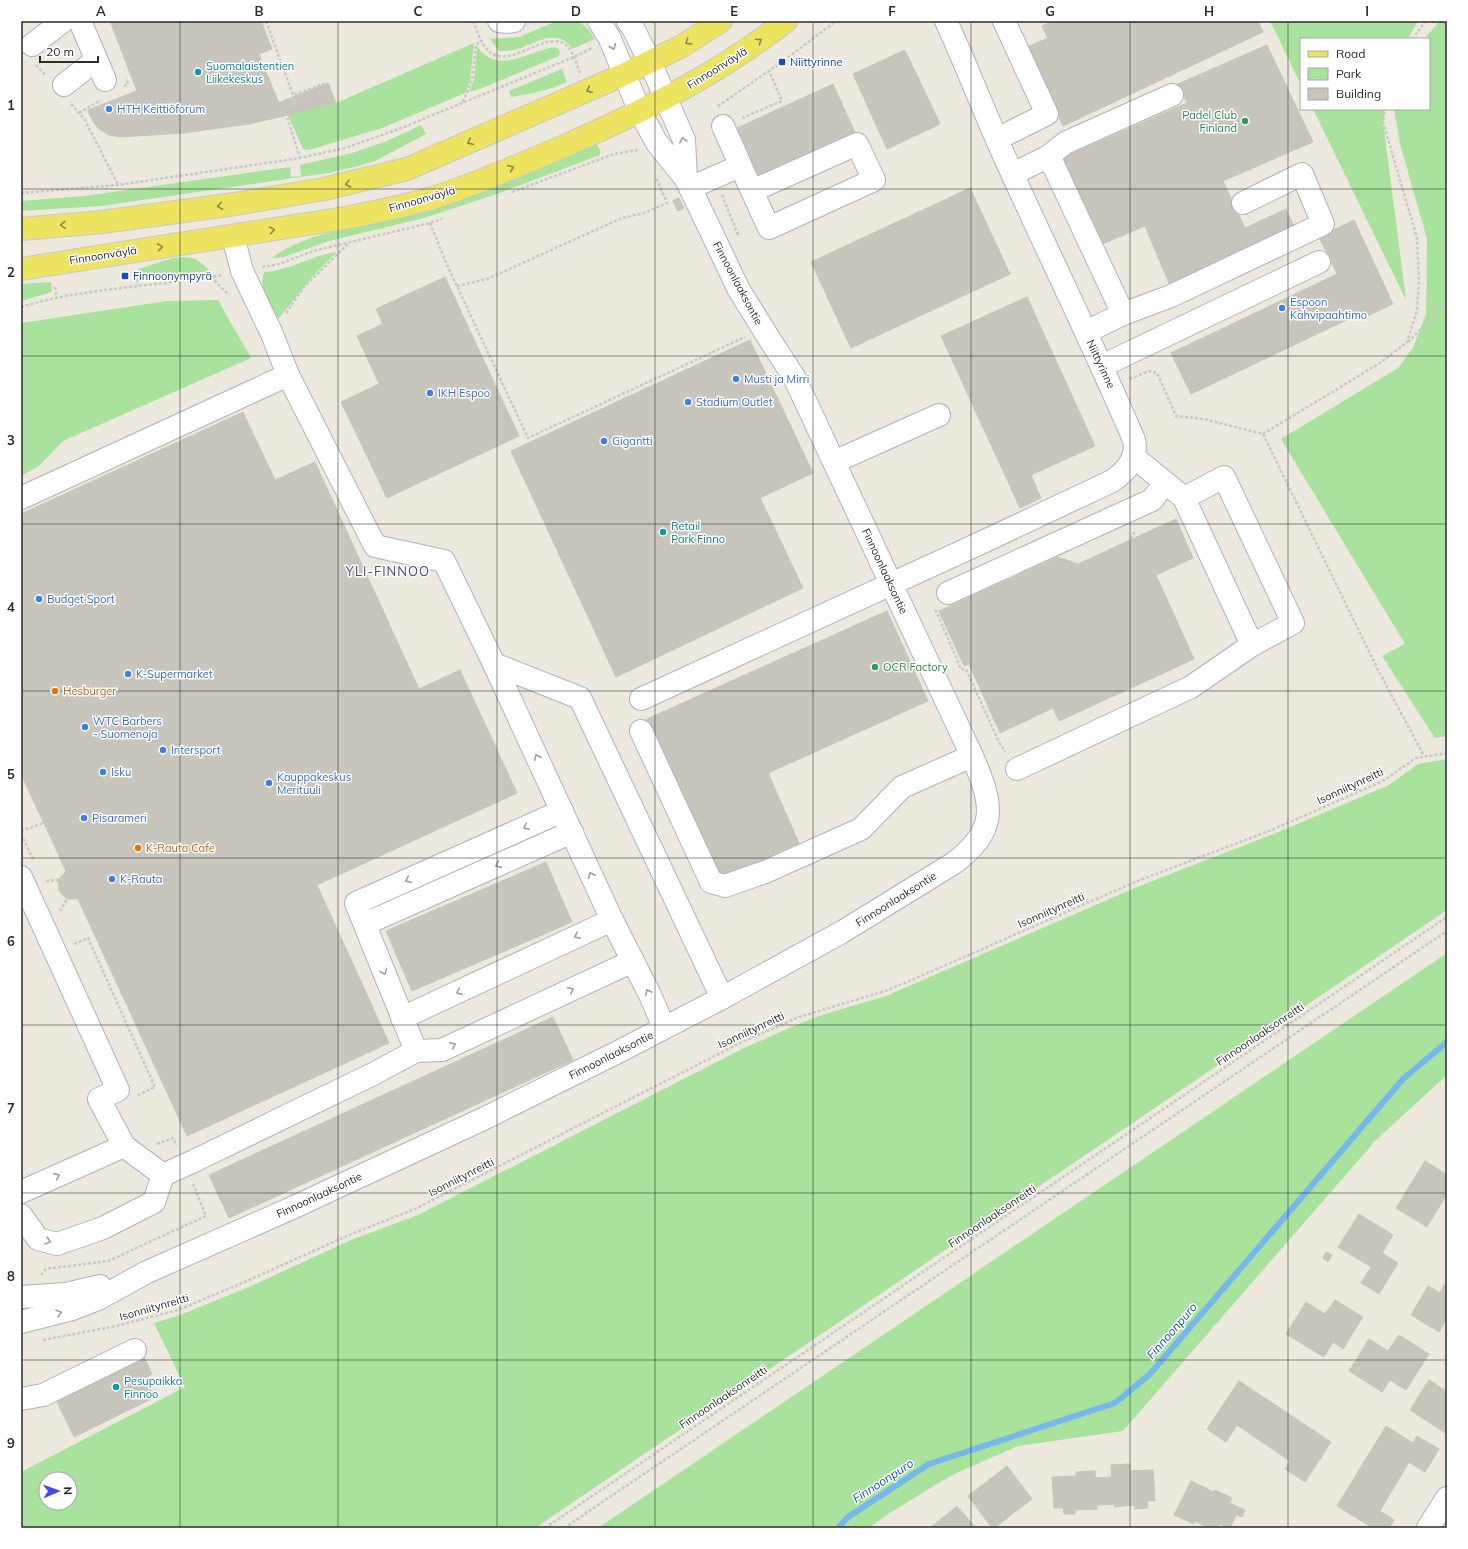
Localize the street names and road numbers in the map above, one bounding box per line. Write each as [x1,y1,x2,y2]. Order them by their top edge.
street label: Finnoonväylä [684,44,750,92]
street label: Finnoonväylä [387,183,457,215]
street label: Finnoonlaaksontie [710,239,766,327]
street label: Finnoonväylä [68,243,138,267]
street label: Niittyrinne [1084,337,1118,391]
street label: Finnoonlaaksontie [859,526,911,616]
street label: Isonniitynreitti [1315,765,1385,807]
street label: Finnoonlaaksontie [853,868,939,930]
street label: Isonniitynreitti [1015,889,1087,931]
street label: Finnoonlaaksonreitti [1213,999,1307,1069]
street label: Isonniitynreitti [716,1009,786,1051]
street label: Finnoonlaaksontie [567,1028,655,1082]
street label: Isonniitynreitti [426,1155,496,1199]
street label: Finnoonlaaksontie [274,1169,364,1221]
street label: Finnoonlaaksonreitti [945,1181,1039,1251]
street label: Isonniitynreitti [118,1290,190,1324]
street label: Finnoonlaaksonreitti [676,1362,770,1432]

